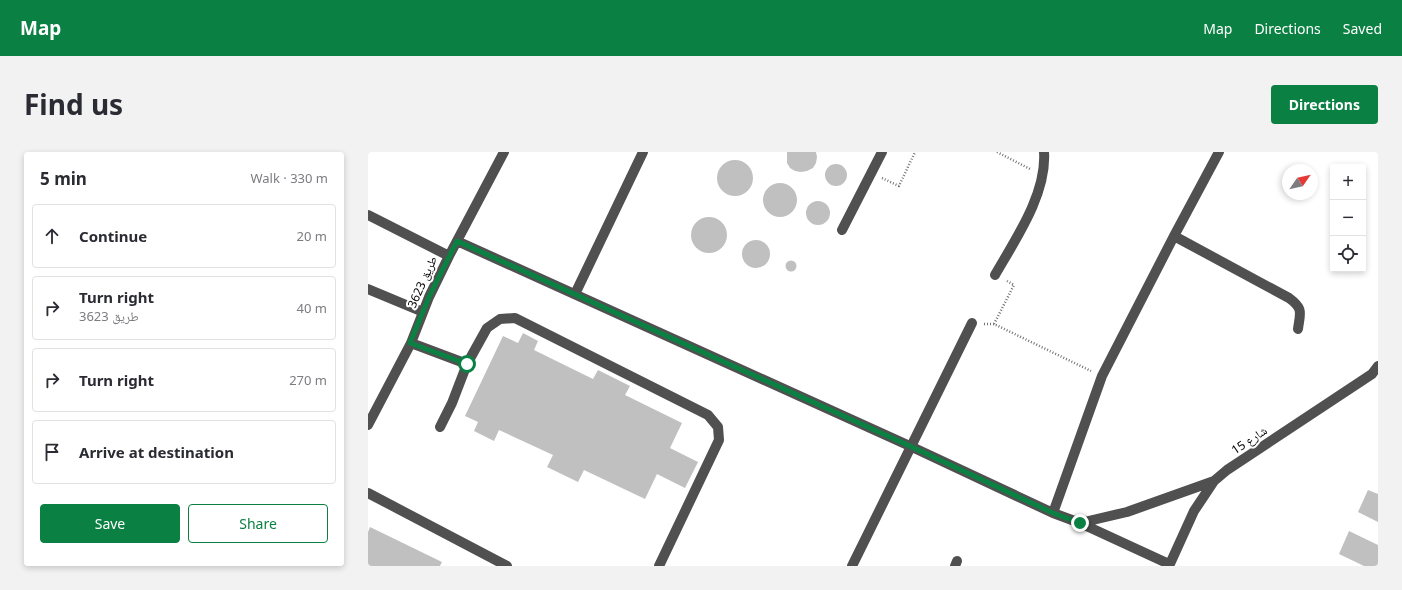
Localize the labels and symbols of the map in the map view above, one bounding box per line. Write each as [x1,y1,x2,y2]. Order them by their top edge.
north arrow [1282,164,1318,200]
street label: طريق 3623 [403,253,441,311]
route start [458,355,476,373]
street label: شارع 15 [1228,422,1270,458]
route end [1071,514,1089,532]

